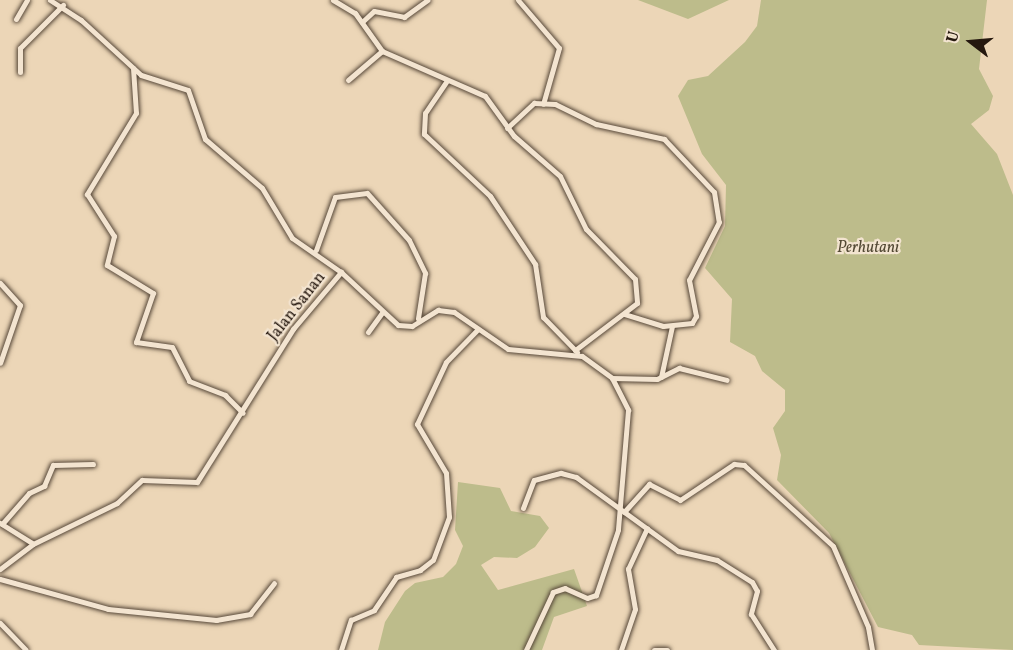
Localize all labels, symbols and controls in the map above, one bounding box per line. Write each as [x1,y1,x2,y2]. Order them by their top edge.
north arrow [941,12,1001,72]
text: U [942,29,966,45]
park label: Perhutani [837,238,899,258]
street label: Jalan Sanan [264,269,330,345]

